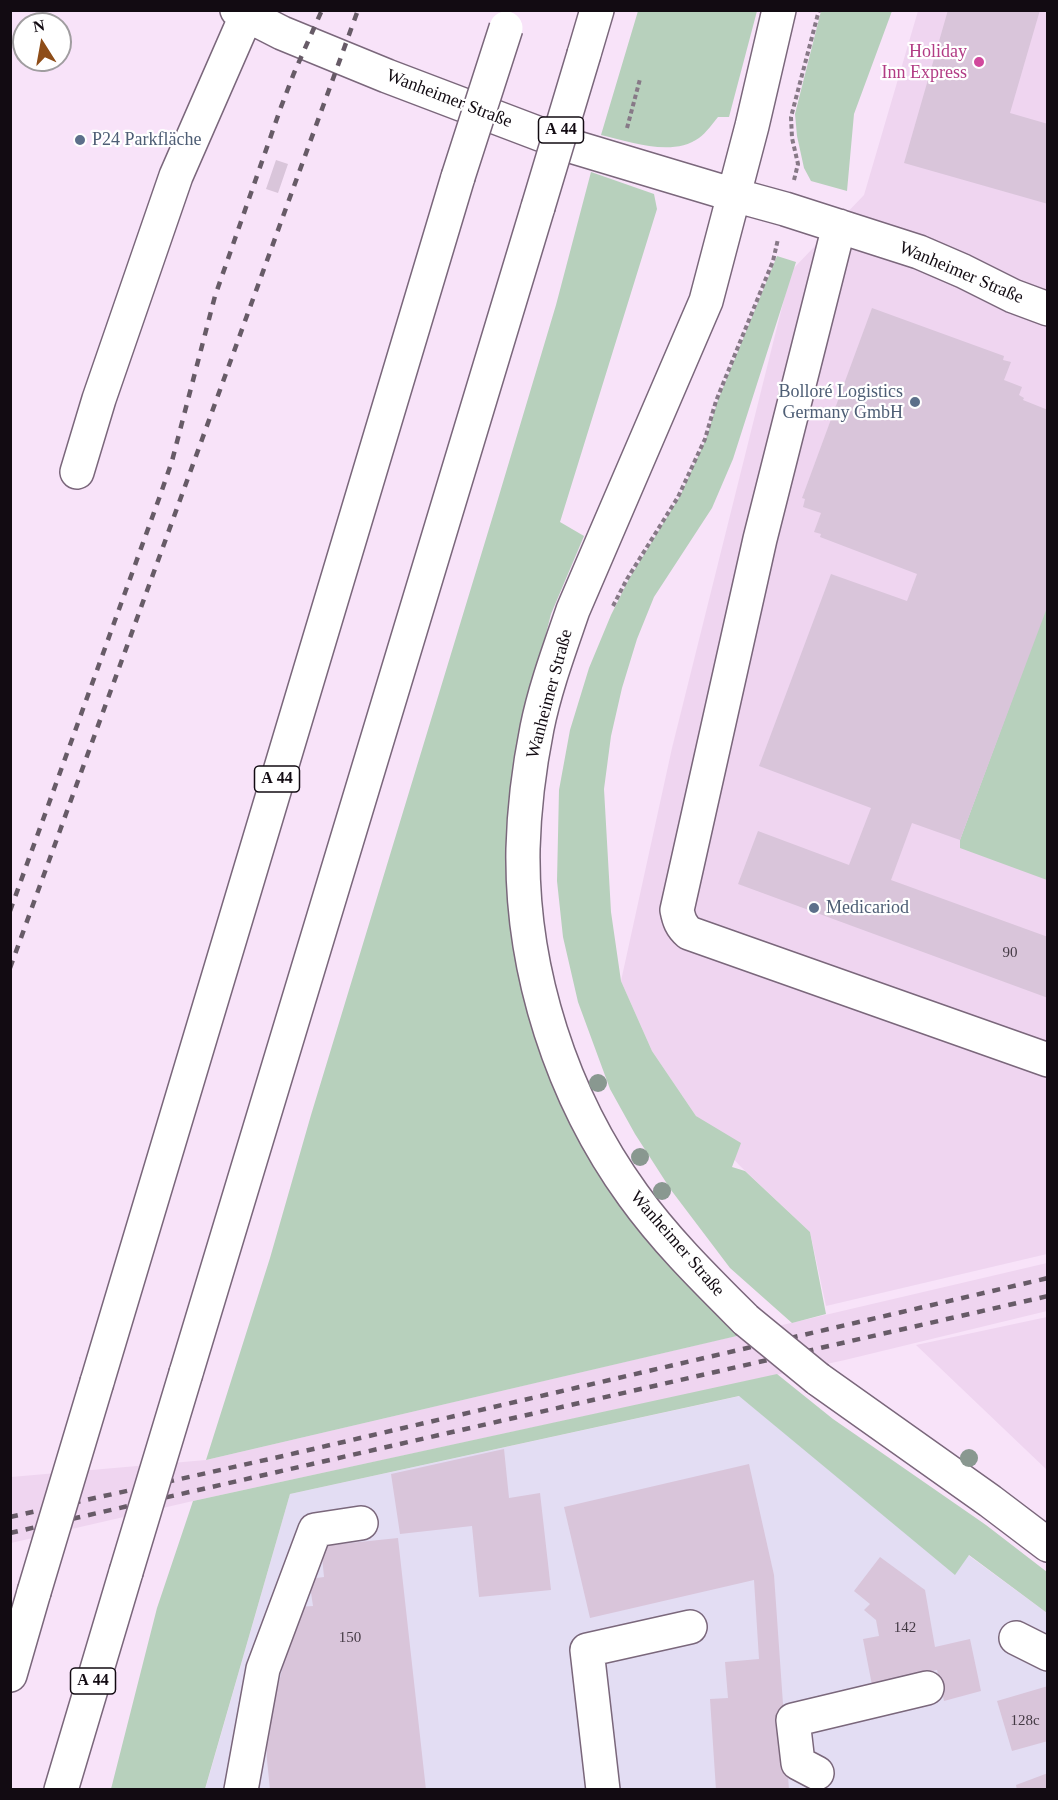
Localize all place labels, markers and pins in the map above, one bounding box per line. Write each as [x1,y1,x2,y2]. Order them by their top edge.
place label: Holiday Inn Express [882,41,967,84]
marker: Holiday Inn Express [972,55,986,69]
place label: P24 Parkfläche [92,129,201,151]
marker: P24 Parkfläche [73,133,87,147]
place label: Bolloré Logistics Germany GmbH [779,381,903,424]
marker: Bolloré Logistics Germany GmbH [908,395,922,409]
place label: Medicariod [826,897,909,919]
marker: Medicariod [807,901,821,915]

